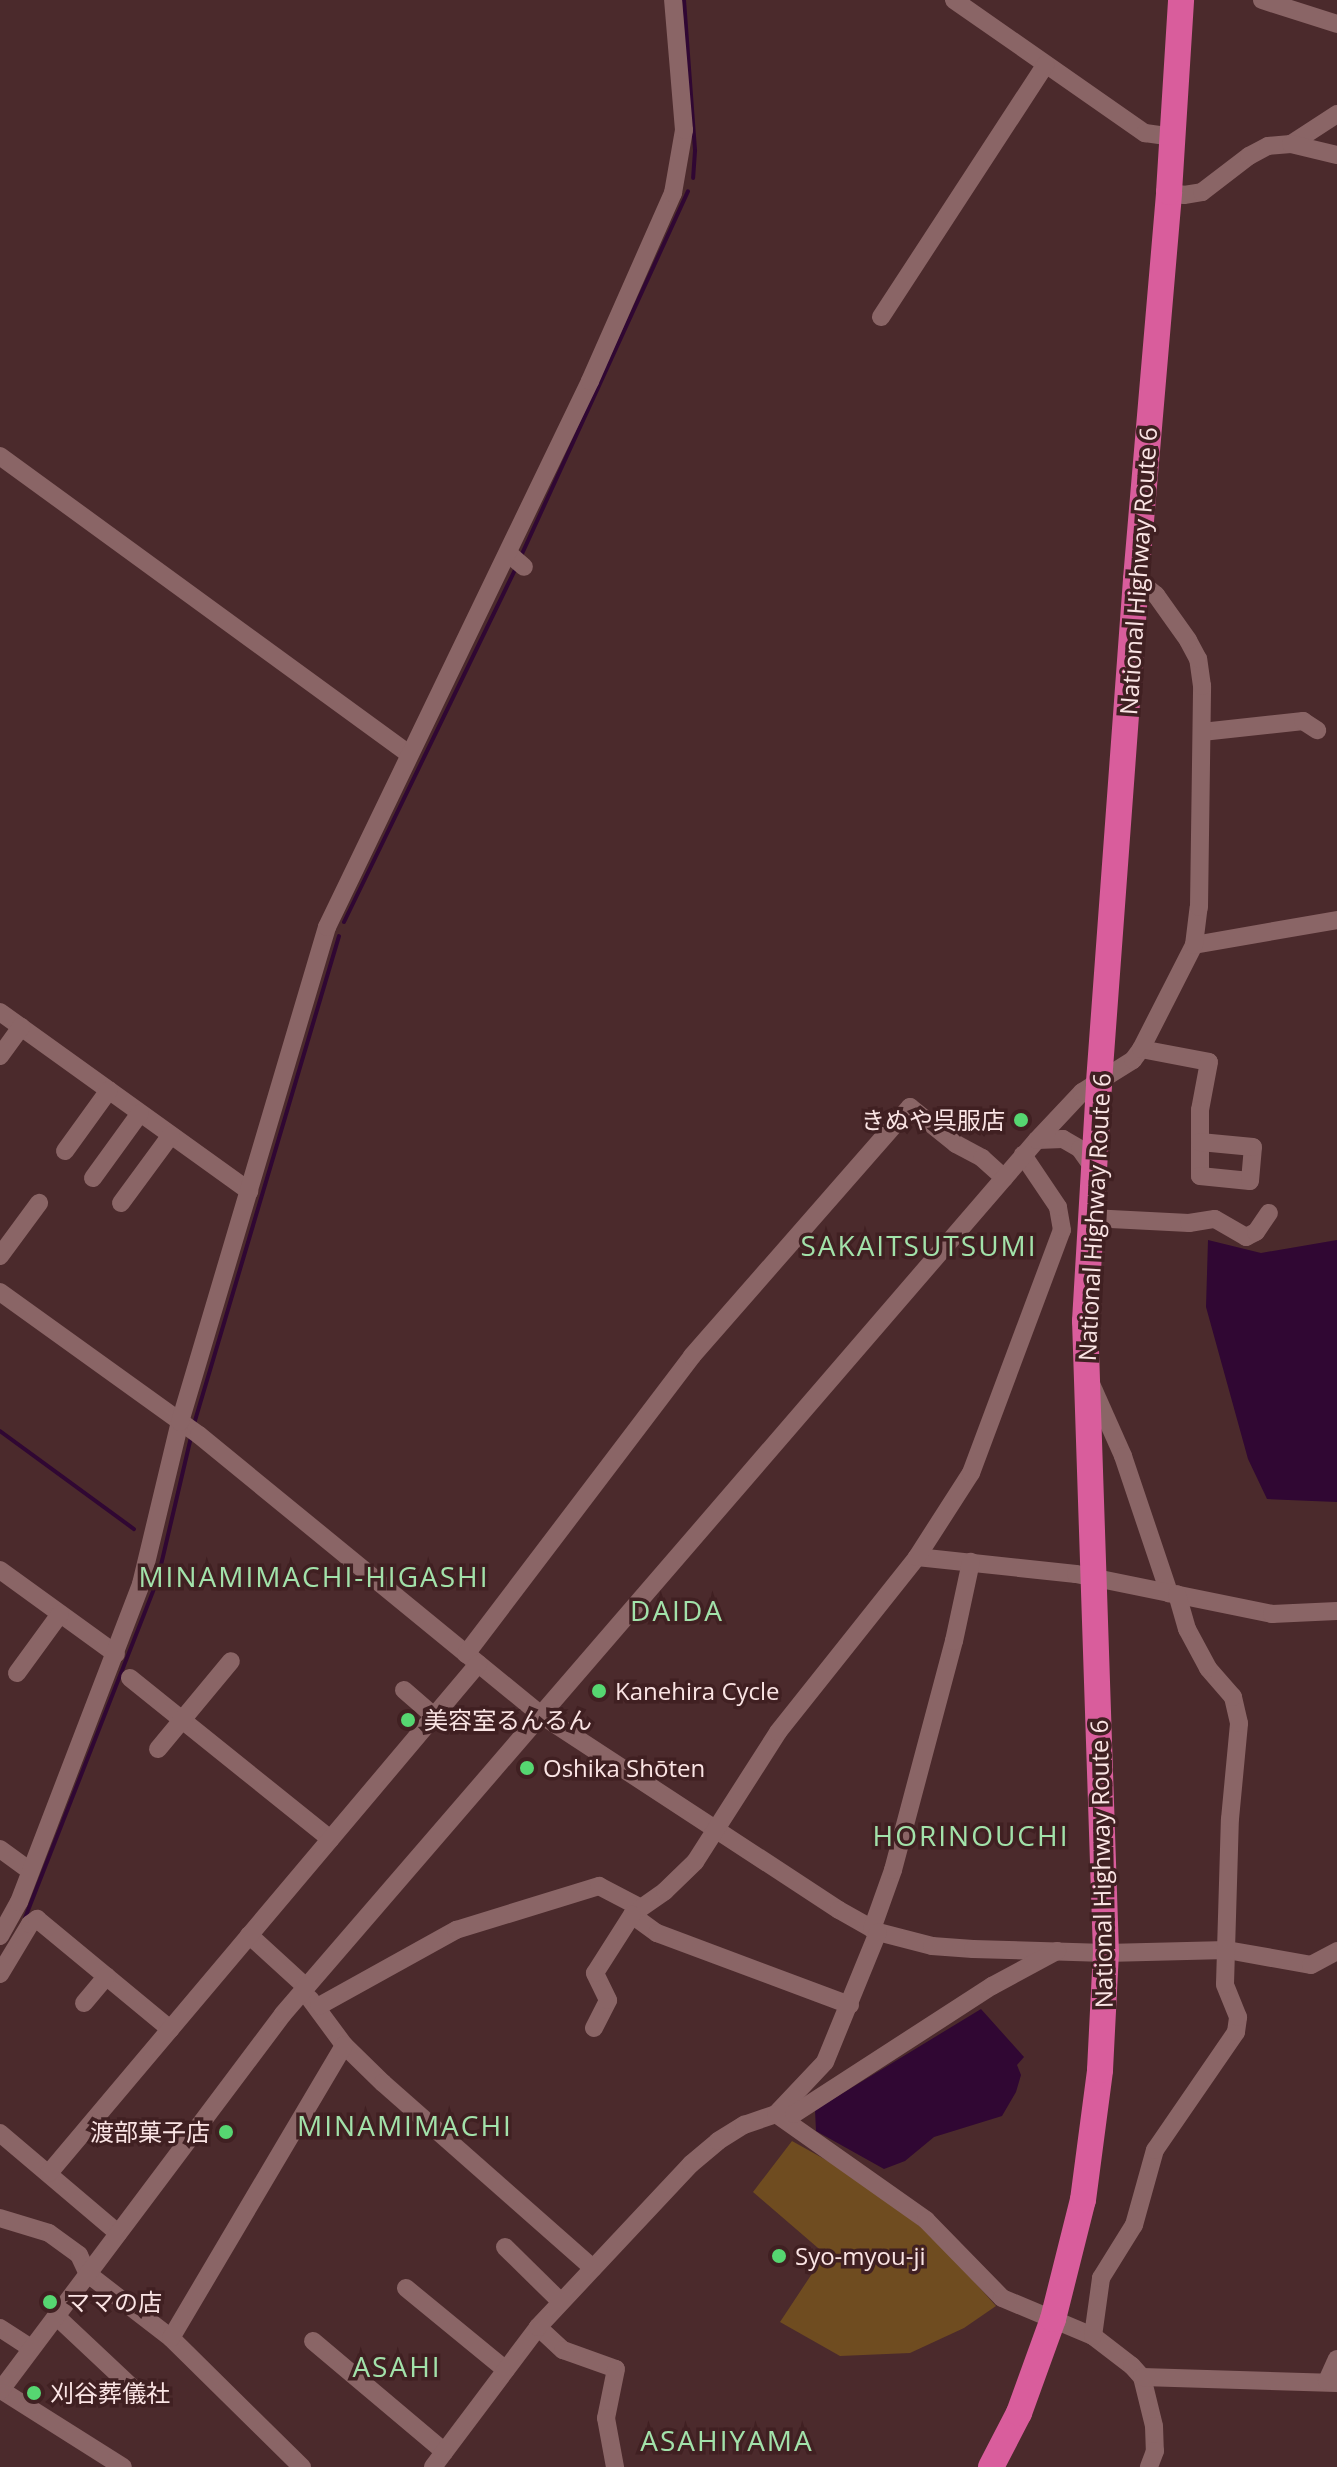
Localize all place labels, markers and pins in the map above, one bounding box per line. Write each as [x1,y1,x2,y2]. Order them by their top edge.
place label: きぬや呉服店 [861,1106,1005,1134]
marker: きぬや呉服店 [1012,1111,1030,1129]
place label: Kanehira Cycle [615,1677,780,1705]
marker: Kanehira Cycle [590,1682,608,1700]
place label: 美容室るんるん [424,1706,592,1734]
marker: 美容室るんるん [399,1711,417,1729]
place label: Oshika Shōten [543,1754,705,1782]
marker: Oshika Shōten [518,1759,536,1777]
place label: 渡部菓子店 [90,2118,210,2146]
marker: 渡部菓子店 [217,2123,235,2141]
place label: Syo-myou-ji [795,2242,926,2270]
marker: Syo-myou-ji [770,2247,788,2265]
place label: ママの店 [66,2288,162,2316]
marker: ママの店 [41,2293,59,2311]
place label: 刈谷葬儀社 [50,2379,170,2407]
marker: 刈谷葬儀社 [25,2384,43,2402]

